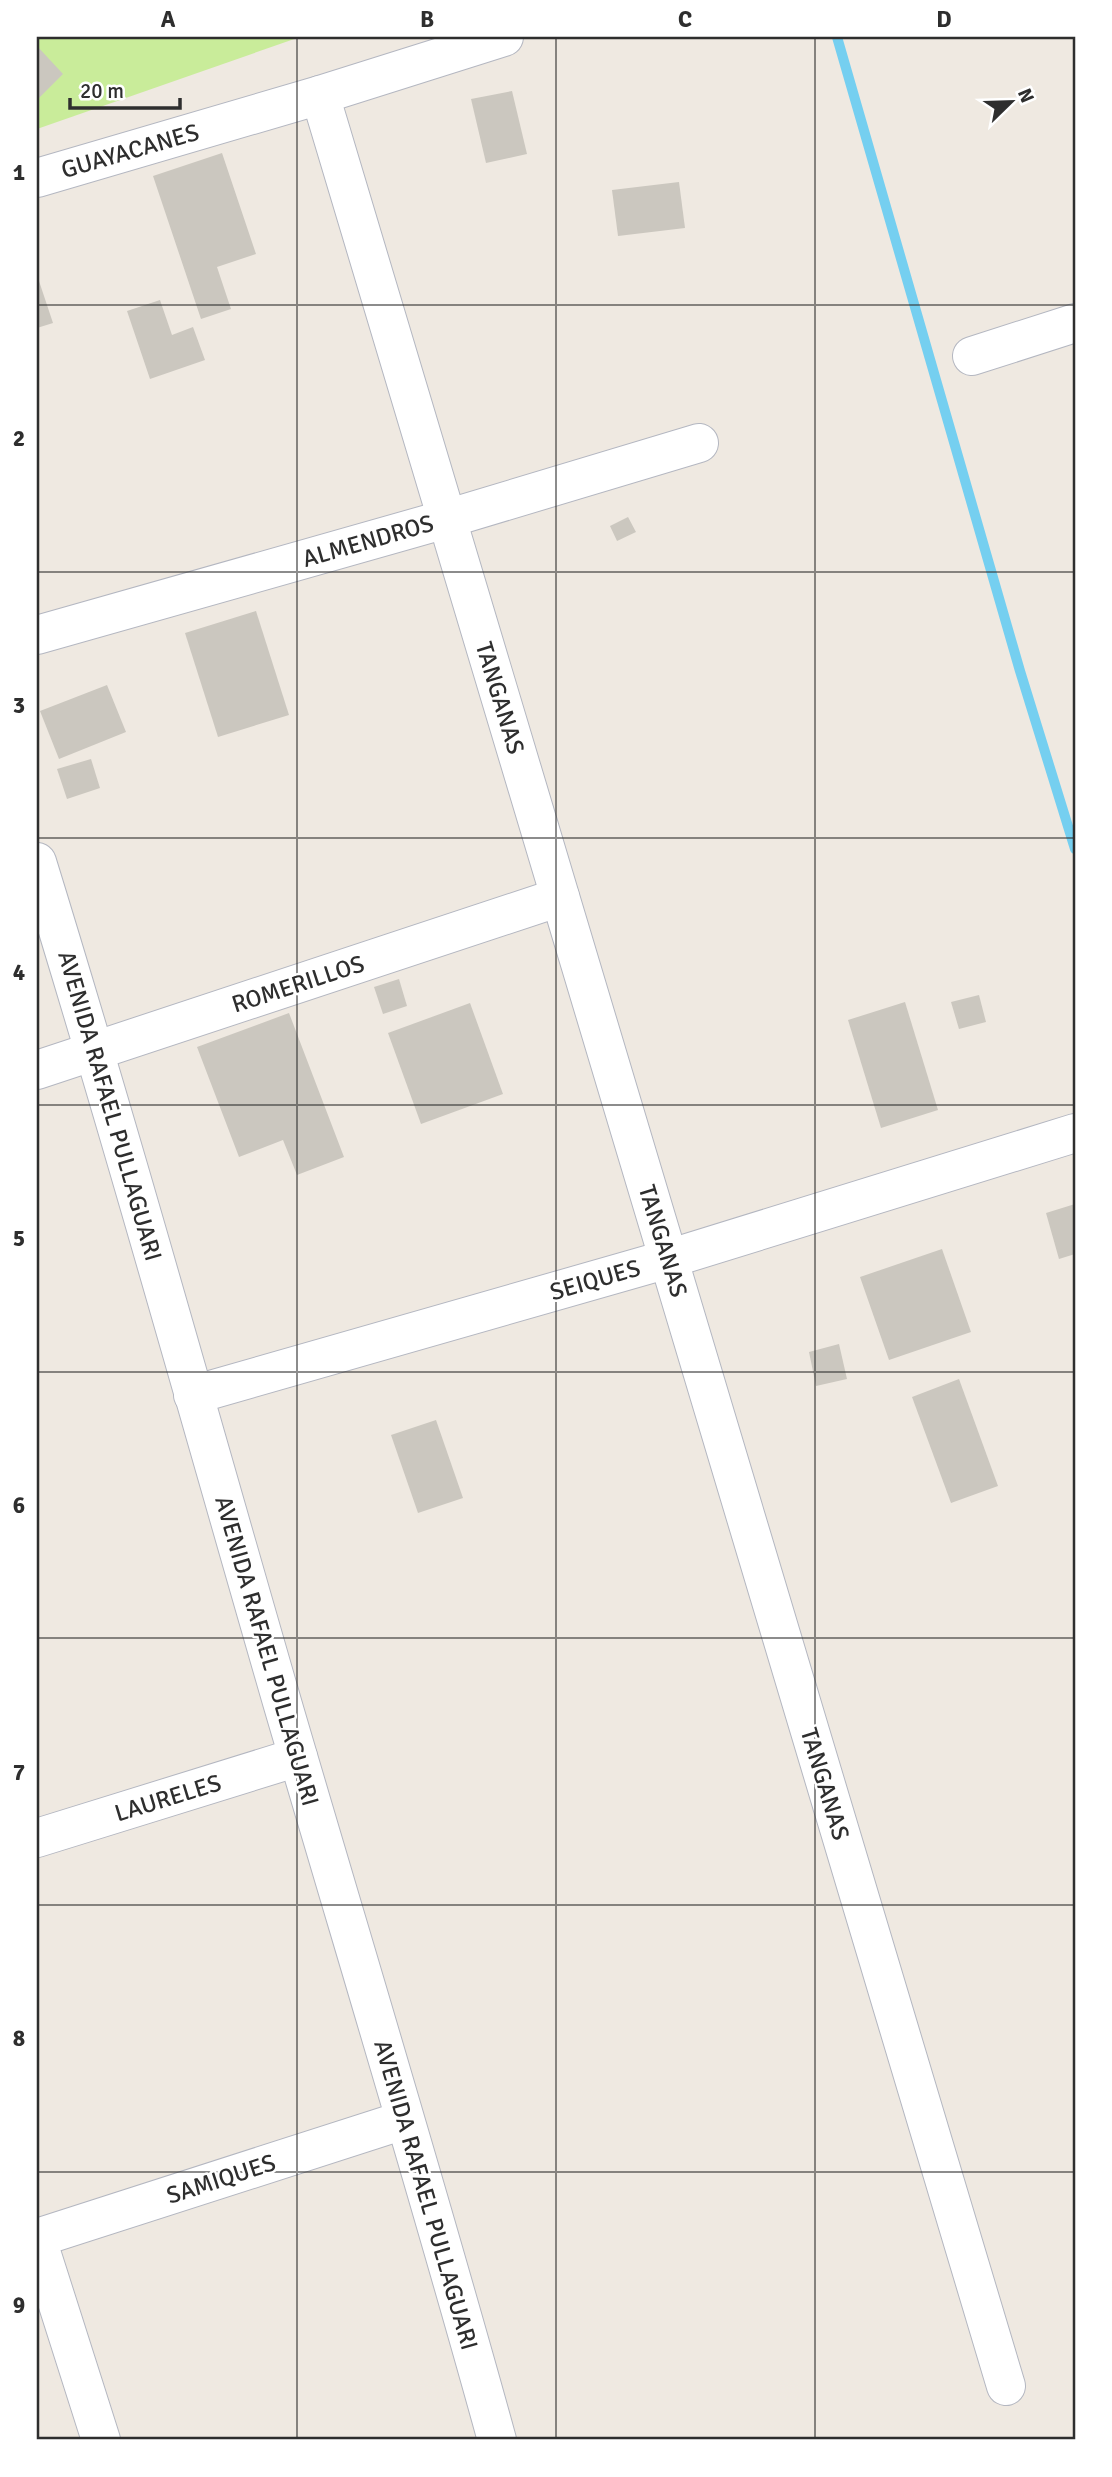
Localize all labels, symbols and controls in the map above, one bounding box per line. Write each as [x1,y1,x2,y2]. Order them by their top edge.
text: A [161,5,176,34]
text: B [420,5,434,34]
text: C [678,5,692,34]
text: D [936,5,952,34]
scale bar [70,66,180,110]
north arrow [976,66,1046,136]
text: 20 m [80,78,124,104]
text: N [1012,85,1039,107]
street label: GUAYACANES [58,117,202,185]
text: 1 [13,158,25,187]
text: 2 [13,424,25,453]
street label: ALMENDROS [299,508,437,574]
street label: TANGANAS [469,638,531,758]
text: 3 [13,691,25,720]
street label: AVENIDA RAFAEL PULLAGUARI [51,948,169,1264]
street label: ROMERILLOS [228,948,368,1020]
text: 4 [13,958,25,987]
street label: TANGANAS [632,1181,694,1301]
text: 5 [13,1224,25,1253]
street label: SEIQUES [546,1253,644,1307]
text: 6 [13,1491,25,1520]
street label: AVENIDA RAFAEL PULLAGUARI [208,1493,326,1809]
street label: TANGANAS [794,1724,856,1844]
text: 7 [13,1758,25,1787]
street label: LAURELES [111,1768,225,1828]
text: 8 [13,2024,25,2053]
street label: AVENIDA RAFAEL PULLAGUARI [367,2037,485,2353]
street label: SAMIQUES [163,2147,279,2211]
text: 9 [13,2291,25,2320]

